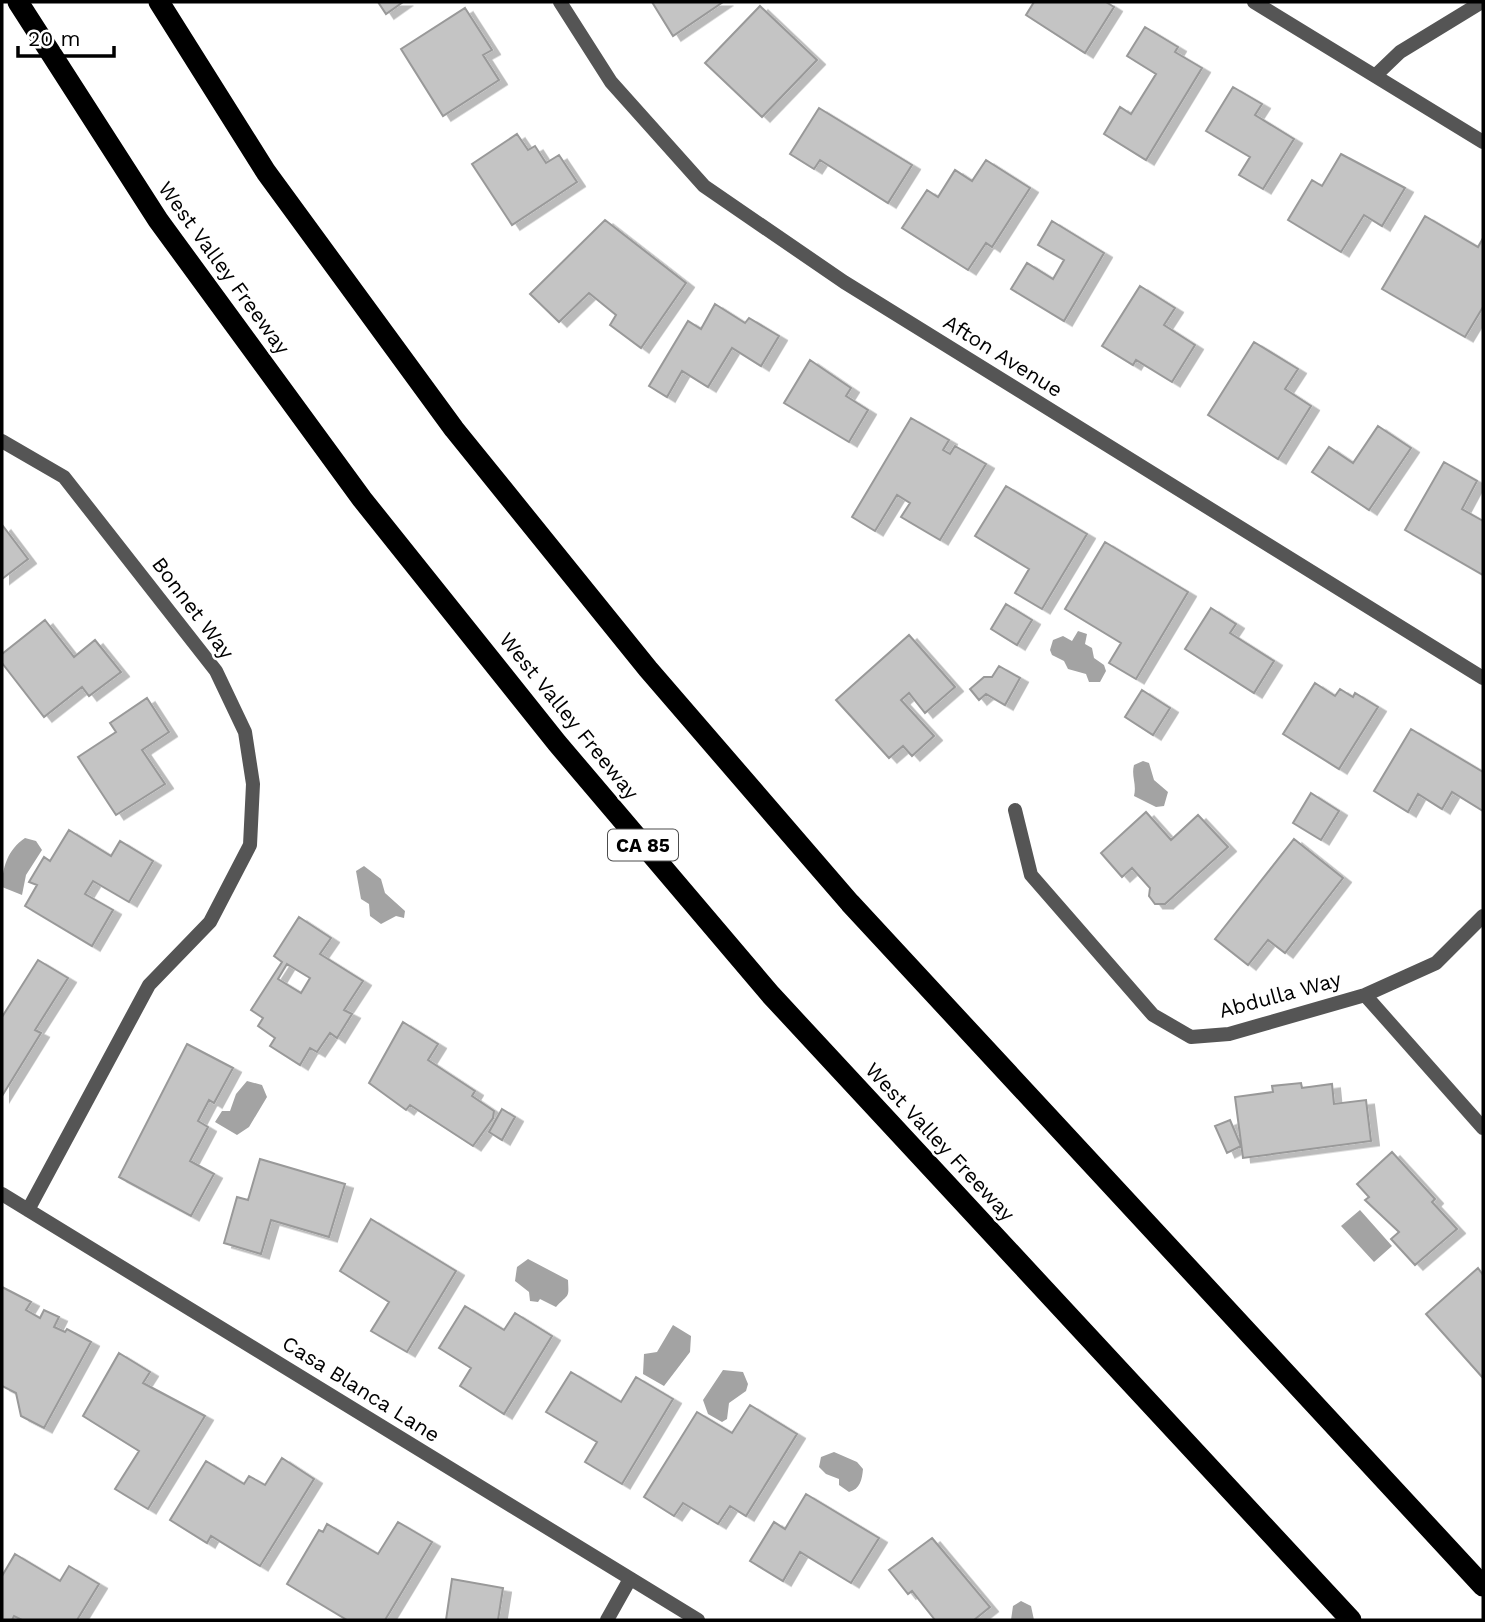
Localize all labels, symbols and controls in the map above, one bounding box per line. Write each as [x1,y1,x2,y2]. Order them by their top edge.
scale bar [18,14,114,58]
text: 20 m [28,26,80,51]
street label: West Valley Freeway [153,176,296,359]
street label: Afton Avenue [939,309,1067,402]
street label: Bonnet Way [147,552,240,664]
street label: West Valley Freeway [494,627,645,804]
road number: CA 85 [608,830,678,860]
street label: Abdulla Way [1216,966,1344,1023]
street label: West Valley Freeway [860,1057,1020,1226]
street label: Casa Blanca Lane [278,1330,445,1447]

